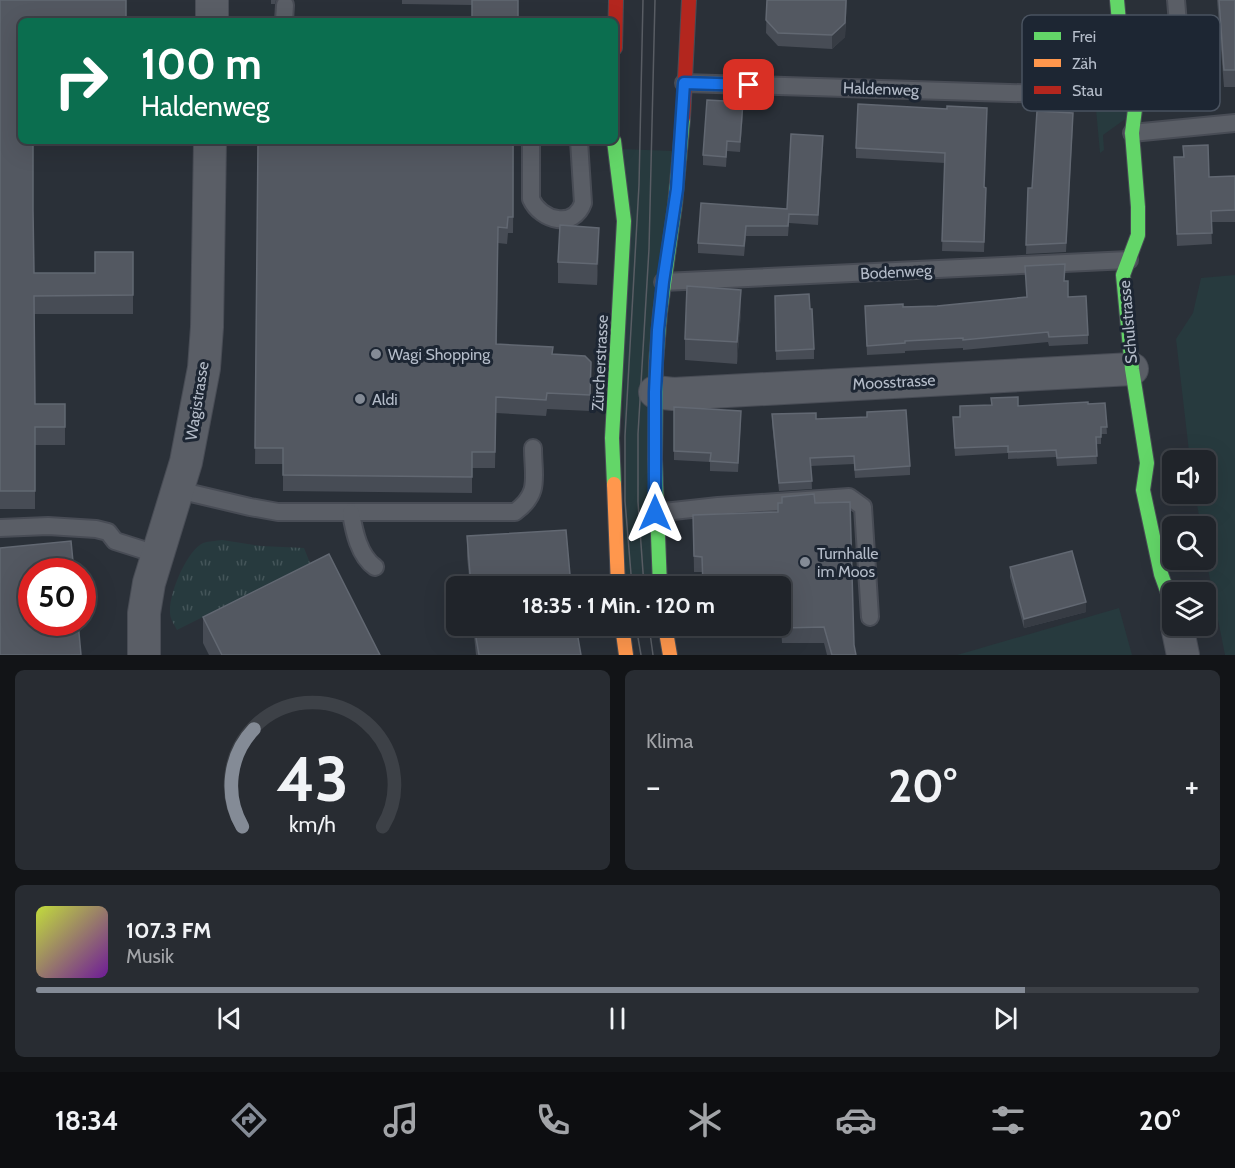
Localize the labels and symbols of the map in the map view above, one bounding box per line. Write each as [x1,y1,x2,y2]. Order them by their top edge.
legend [1022,15,1220,111]
text: Frei [1072,27,1096,46]
text: Zäh [1072,54,1097,73]
pin [723,59,774,110]
street label: Haldenweg [843,78,920,100]
text: Stau [1072,81,1103,100]
street label: Bodenweg [860,261,933,283]
street label: Schulstrasse [1115,280,1141,364]
street label: Zürcherstrasse [588,314,612,412]
place label: Wagi Shopping [388,345,491,364]
marker: Wagi Shopping [369,347,383,361]
street label: Wagistrasse [181,360,213,442]
street label: Moosstrasse [852,370,936,394]
place label: Aldi [372,390,398,409]
marker: Aldi [353,392,367,406]
position arrow [623,481,687,545]
place label: Turnhalle im Moos [817,544,879,581]
marker: Turnhalle im Moos [798,555,812,569]
speed limit sign: 50 [18,558,96,636]

